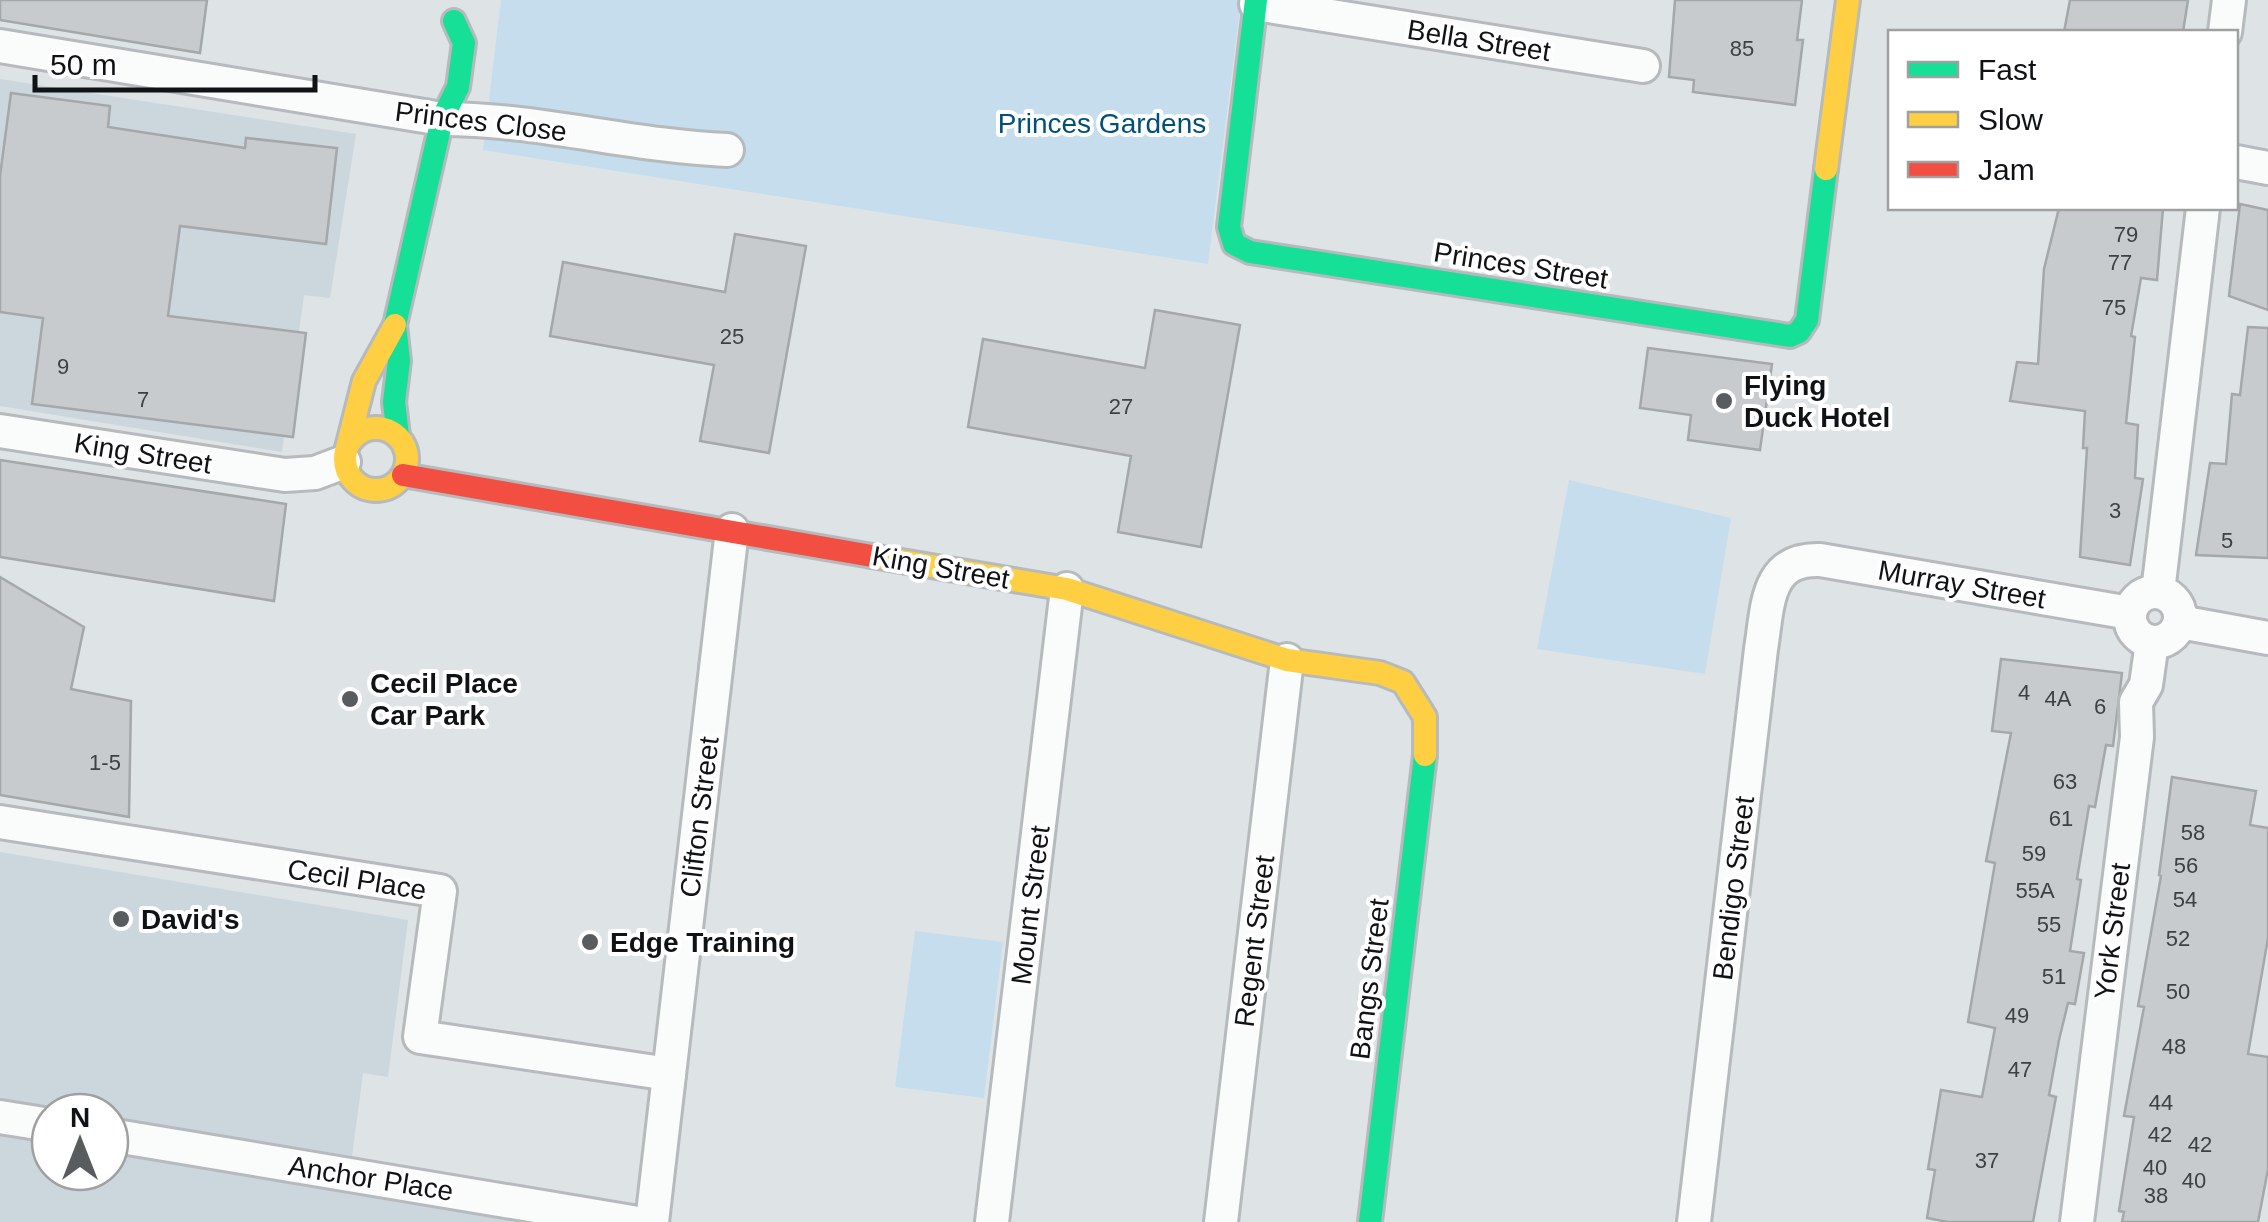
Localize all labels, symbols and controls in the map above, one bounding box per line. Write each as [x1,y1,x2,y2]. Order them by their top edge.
street label: Bella Street [1405,14,1553,67]
scale bar [35,30,315,92]
legend [1888,30,2238,210]
house number: 85 [1730,36,1754,61]
text: 50 m [50,48,117,81]
text: Fast [1978,53,2037,86]
street label: Princes Close [393,96,569,147]
text: Slow [1978,103,2043,136]
park label: Princes Gardens [998,108,1206,139]
text: Jam [1978,153,2035,186]
house number: 79 [2114,222,2138,247]
street label: Princes Street [1432,236,1610,295]
house number: 77 [2108,250,2132,275]
house number: 75 [2102,295,2126,320]
house number: 25 [720,324,744,349]
house number: 9 [57,354,69,379]
place label: Flying Duck Hotel [1744,370,1890,433]
house number: 7 [137,387,149,412]
marker: Flying Duck Hotel [1713,390,1735,412]
house number: 27 [1109,394,1133,419]
street label: King Street [72,427,214,480]
house number: 3 [2109,498,2121,523]
house number: 5 [2221,528,2233,553]
street label: King Street [870,540,1012,595]
street label: Murray Street [1876,555,2048,615]
place label: Cecil Place Car Park [370,668,518,731]
house number: 4 [2018,680,2030,705]
house number: 4A [2045,686,2072,711]
marker: Cecil Place Car Park [339,688,361,710]
house number: 6 [2094,694,2106,719]
street label: Clifton Street [674,735,725,899]
house number: 1-5 [89,750,121,775]
house number: 63 [2053,769,2077,794]
street label: Bendigo Street [1707,794,1760,982]
house number: 61 [2049,806,2073,831]
house number: 58 [2181,820,2205,845]
street label: Mount Street [1005,823,1056,987]
house number: 59 [2022,841,2046,866]
street label: Cecil Place [285,853,429,906]
street label: Regent Street [1229,853,1280,1029]
house number: 56 [2174,853,2198,878]
street label: York Street [2089,861,2136,1001]
house number: 55A [2015,878,2055,903]
house number: 54 [2173,887,2197,912]
street label: Bangs Street [1344,897,1395,1061]
place label: David's [141,904,239,935]
marker: David's [110,908,132,930]
house number: 55 [2037,912,2061,937]
house number: 52 [2166,926,2190,951]
place label: Edge Training [610,927,795,958]
marker: Edge Training [579,931,601,953]
house number: 51 [2042,964,2066,989]
house number: 50 [2166,979,2190,1004]
house number: 49 [2005,1003,2029,1028]
house number: 48 [2162,1034,2186,1059]
house number: 47 [2008,1057,2032,1082]
house number: 44 [2149,1090,2173,1115]
north arrow [30,1092,130,1192]
text: N [70,1102,90,1133]
house number: 42 [2148,1122,2172,1147]
house number: 42 [2188,1132,2212,1157]
house number: 37 [1975,1148,1999,1173]
street label: Anchor Place [286,1150,456,1207]
house number: 40 [2143,1155,2167,1180]
house number: 40 [2182,1168,2206,1193]
house number: 38 [2144,1183,2168,1208]

